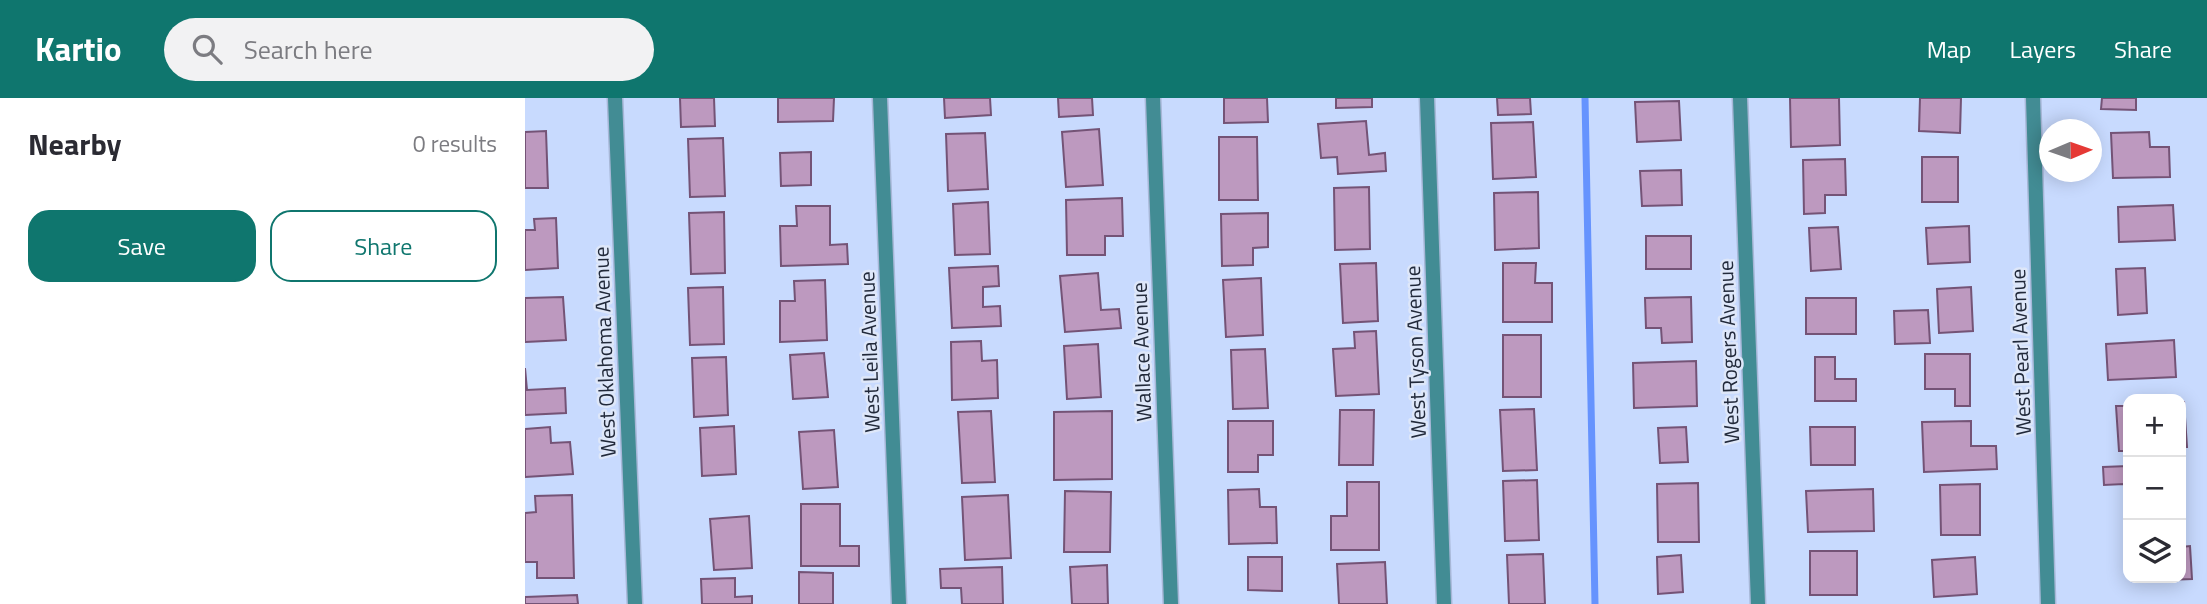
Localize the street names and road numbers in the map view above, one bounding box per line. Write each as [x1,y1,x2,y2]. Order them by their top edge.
street label: West Oklahoma Avenue [584,246,624,458]
street label: West Rogers Avenue [1709,260,1747,444]
street label: West Tyson Avenue [1396,265,1434,439]
street label: West Pearl Avenue [2001,268,2039,436]
street label: West Leila Avenue [850,271,888,433]
street label: Wallace Avenue [1123,282,1159,422]

